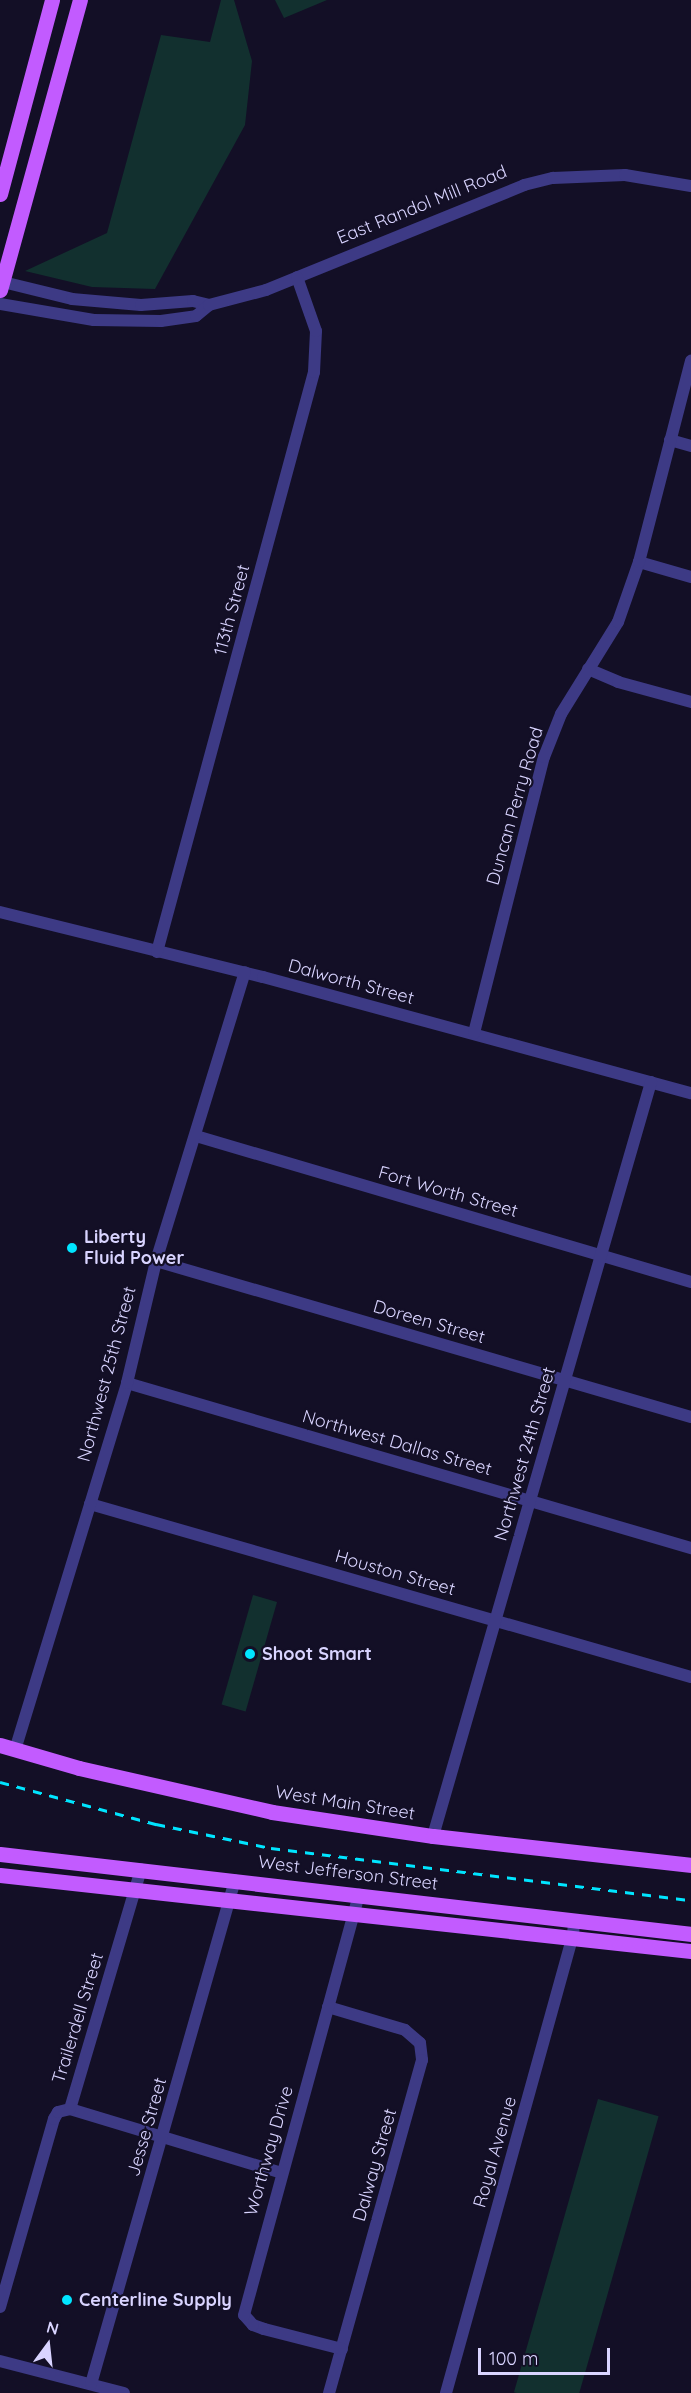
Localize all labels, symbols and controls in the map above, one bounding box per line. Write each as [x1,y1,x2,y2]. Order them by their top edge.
street label: East Randol Mill Road [334,161,510,249]
street label: 113th Street [210,562,254,658]
street label: Duncan Perry Road [482,724,548,888]
street label: Dalworth Street [286,955,416,1009]
street label: Fort Worth Street [376,1162,520,1222]
place label: Liberty Fluid Power [84,1227,184,1270]
marker: Liberty Fluid Power [65,1241,79,1255]
street label: Northwest 25th Street [73,1284,141,1464]
street label: Doreen Street [371,1296,487,1348]
street label: Northwest 24th Street [490,1365,560,1543]
street label: Northwest Dallas Street [300,1406,494,1480]
street label: Houston Street [332,1546,458,1600]
place label: Shoot Smart [262,1643,372,1665]
marker: Shoot Smart [243,1647,257,1661]
street label: West Main Street [274,1781,416,1825]
street label: West Jefferson Street [257,1851,439,1895]
street label: Trailerdell Street [48,1950,108,2086]
street label: Jesse Street [123,2075,171,2179]
street label: Worthway Drive [240,2084,298,2218]
street label: Royal Avenue [469,2094,521,2210]
street label: Dalway Street [349,2106,401,2224]
place label: Centerline Supply [79,2289,232,2311]
marker: Centerline Supply [60,2293,74,2307]
north arrow [18,2315,78,2375]
text: N [44,2316,61,2339]
scale bar [481,2336,613,2374]
text: 100 m [489,2347,538,2370]

